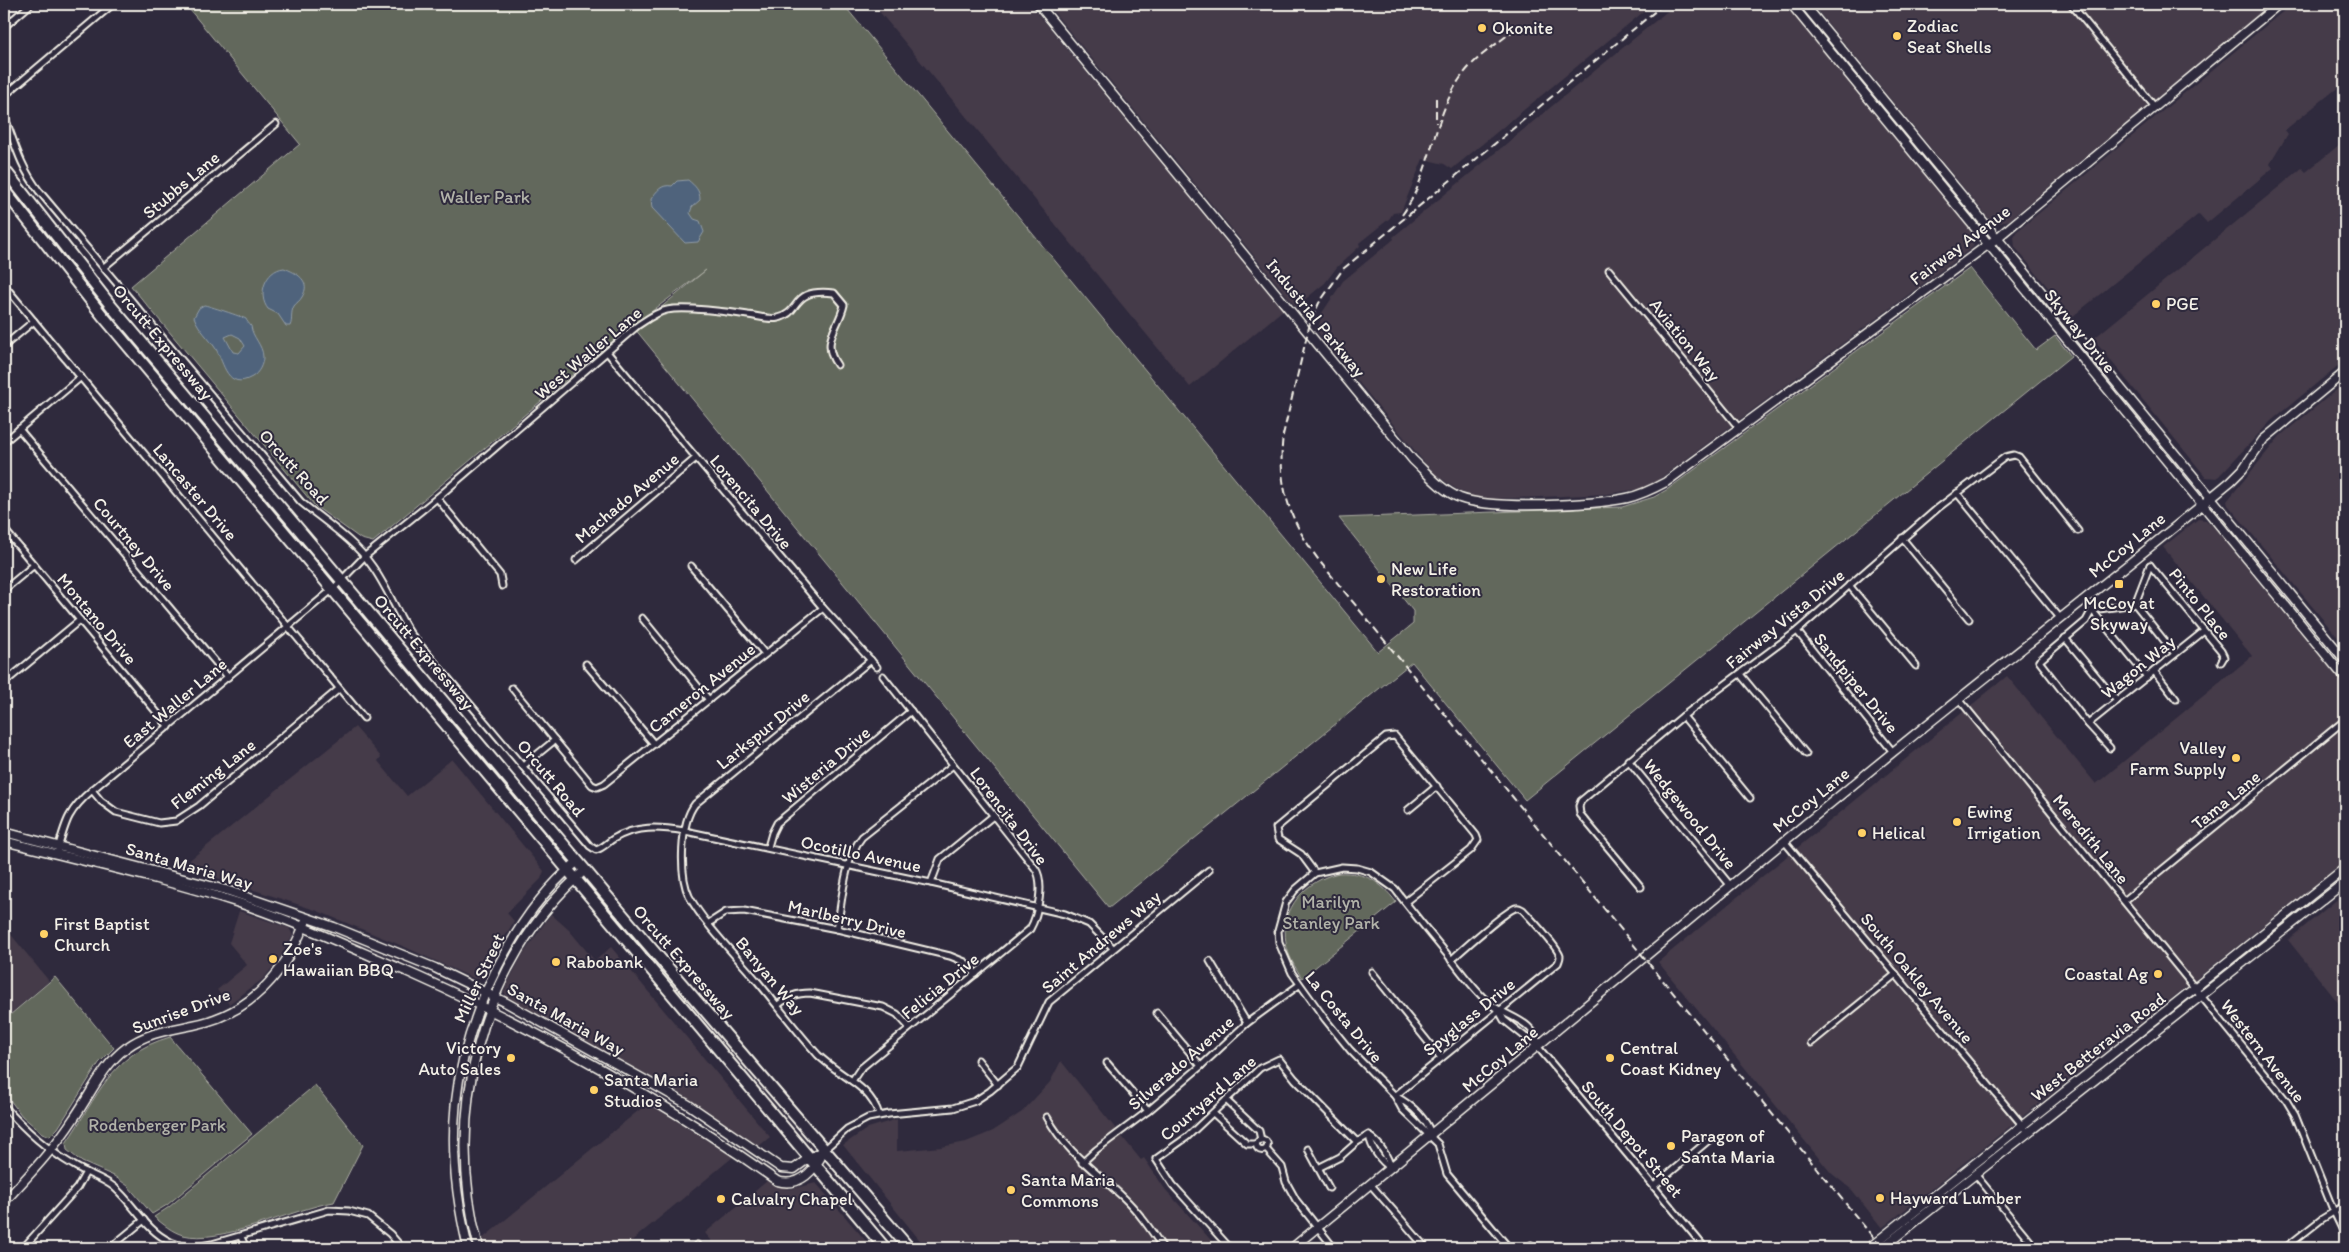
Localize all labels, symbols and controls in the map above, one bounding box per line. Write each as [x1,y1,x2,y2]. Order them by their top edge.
place label: Zodiac Seat Shells [1907,15,1992,58]
place label: Okonite [1492,17,1553,39]
marker: Okonite [1476,22,1488,34]
marker: Zodiac Seat Shells [1891,30,1903,42]
street label: Stubbs Lane [138,146,224,224]
park label: Waller Park [440,186,530,208]
street label: Fairway Avenue [1905,200,2015,290]
street label: Industrial Parkway [1261,254,1371,382]
street label: Orcutt Expressway [108,279,218,405]
street label: Skyway Drive [2039,284,2121,378]
place label: PGE [2166,293,2199,315]
street label: Aviation Way [1645,294,1726,386]
marker: PGE [2150,298,2162,310]
street label: West Waller Lane [530,302,646,404]
street label: Orcutt Road [254,425,334,510]
street label: Lancaster Drive [148,439,242,545]
street label: Machado Avenue [570,448,684,548]
street label: Lorencita Drive [705,450,797,554]
street label: Courtney Drive [88,492,180,596]
street label: McCoy Lane [2084,507,2170,583]
place label: New Life Restoration [1391,558,1481,601]
street label: Pinto Place [2164,563,2236,645]
street label: Fairway Vista Drive [1721,564,1849,674]
street label: Montano Drive [52,569,142,669]
marker: New Life Restoration [1375,573,1387,585]
marker: McCoy at Skyway [2113,578,2125,590]
street label: Orcutt Expressway [369,589,479,715]
place label: McCoy at Skyway [2083,592,2155,635]
street label: Sandpiper Drive [1809,628,1903,738]
street label: Wagon Way [2096,630,2180,704]
street label: Cameron Avenue [644,638,760,738]
street label: East Waller Lane [118,653,232,753]
street label: Larkspur Drive [712,686,814,774]
street label: Wisteria Drive [777,722,875,808]
street label: Fleming Lane [166,734,260,814]
street label: Orcutt Road [512,735,590,821]
place label: Valley Farm Supply [2130,737,2226,780]
marker: Valley Farm Supply [2230,752,2242,764]
street label: Wedgewood Drive [1639,754,1741,874]
street label: McCoy Lane [1768,762,1854,838]
street label: Lorencita Drive [965,763,1053,869]
street label: Tama Lane [2187,766,2265,834]
street label: Meredith Lane [2048,789,2134,889]
place label: Ewing Irrigation [1967,801,2041,844]
marker: Ewing Irrigation [1951,816,1963,828]
place label: Helical [1872,822,1925,844]
marker: Helical [1856,827,1868,839]
street label: Ocotillo Avenue [799,831,923,877]
street label: Santa Maria Way [123,837,256,895]
street label: Saint Andrews Way [1037,885,1166,998]
park label: Marilyn Stanley Park [1282,891,1381,934]
street label: Marlberry Drive [786,895,908,943]
street label: Orcutt Expressway [628,900,740,1024]
street label: South Oakley Avenue [1856,908,1978,1048]
place label: First Baptist Church [54,913,150,956]
marker: First Baptist Church [38,928,50,940]
street label: Miller Street [449,929,509,1026]
street label: Banyan Way [731,932,810,1020]
place label: Zoe's Hawaiian BBQ [283,938,394,981]
street label: Felicia Drive [897,948,983,1024]
place label: Rabobank [566,951,644,973]
marker: Zoe's Hawaiian BBQ [267,953,279,965]
marker: Rabobank [550,956,562,968]
place label: Coastal Ag [2064,963,2149,985]
street label: La Costa Drive [1300,967,1388,1067]
marker: Coastal Ag [2152,968,2164,980]
street label: Spyglass Drive [1418,973,1520,1061]
street label: Santa Maria Way [503,978,629,1061]
street label: Sunrise Drive [129,983,233,1039]
street label: West Betteravia Road [2026,987,2170,1106]
street label: Western Avenue [2216,995,2310,1107]
street label: Silverado Avenue [1123,1011,1239,1115]
street label: McCoy Lane [1457,1021,1543,1097]
place label: Victory Auto Sales [418,1037,502,1080]
place label: Central Coast Kidney [1620,1037,1722,1080]
street label: Courtyard Lane [1155,1050,1261,1146]
marker: Victory Auto Sales [505,1052,517,1064]
marker: Central Coast Kidney [1604,1052,1616,1064]
place label: Santa Maria Studios [604,1069,698,1112]
street label: South Depot Street [1576,1076,1688,1202]
marker: Santa Maria Studios [588,1084,600,1096]
park label: Rodenberger Park [88,1114,226,1136]
place label: Paragon of Santa Maria [1681,1125,1775,1168]
marker: Paragon of Santa Maria [1665,1140,1677,1152]
place label: Santa Maria Commons [1021,1169,1115,1212]
marker: Santa Maria Commons [1005,1184,1017,1196]
place label: Hayward Lumber [1890,1187,2022,1209]
place label: Calvalry Chapel [731,1188,853,1210]
marker: Hayward Lumber [1874,1192,1886,1204]
marker: Calvalry Chapel [715,1193,727,1205]

